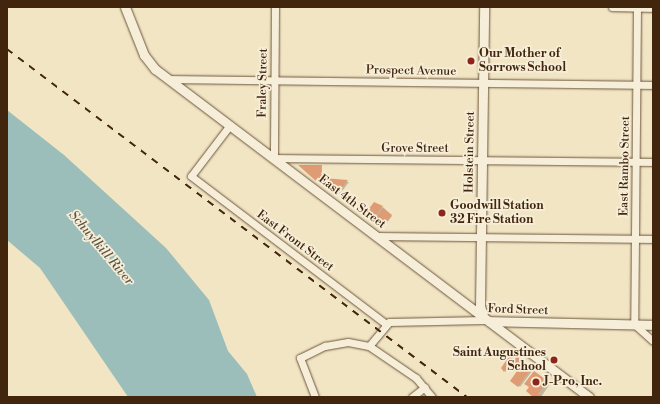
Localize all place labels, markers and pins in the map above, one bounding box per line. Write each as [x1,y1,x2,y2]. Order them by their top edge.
place label: Our Mother of Sorrows School [479,47,566,75]
marker: Our Mother of Sorrows School [466,56,476,66]
place label: Goodwill Station 32 Fire Station [450,199,544,227]
marker: Goodwill Station 32 Fire Station [437,208,447,218]
place label: Saint Augustines School [453,346,546,374]
marker: Saint Augustines School [549,355,559,365]
place label: J-Pro, Inc. [544,375,602,389]
marker: J-Pro, Inc. [531,377,541,387]

